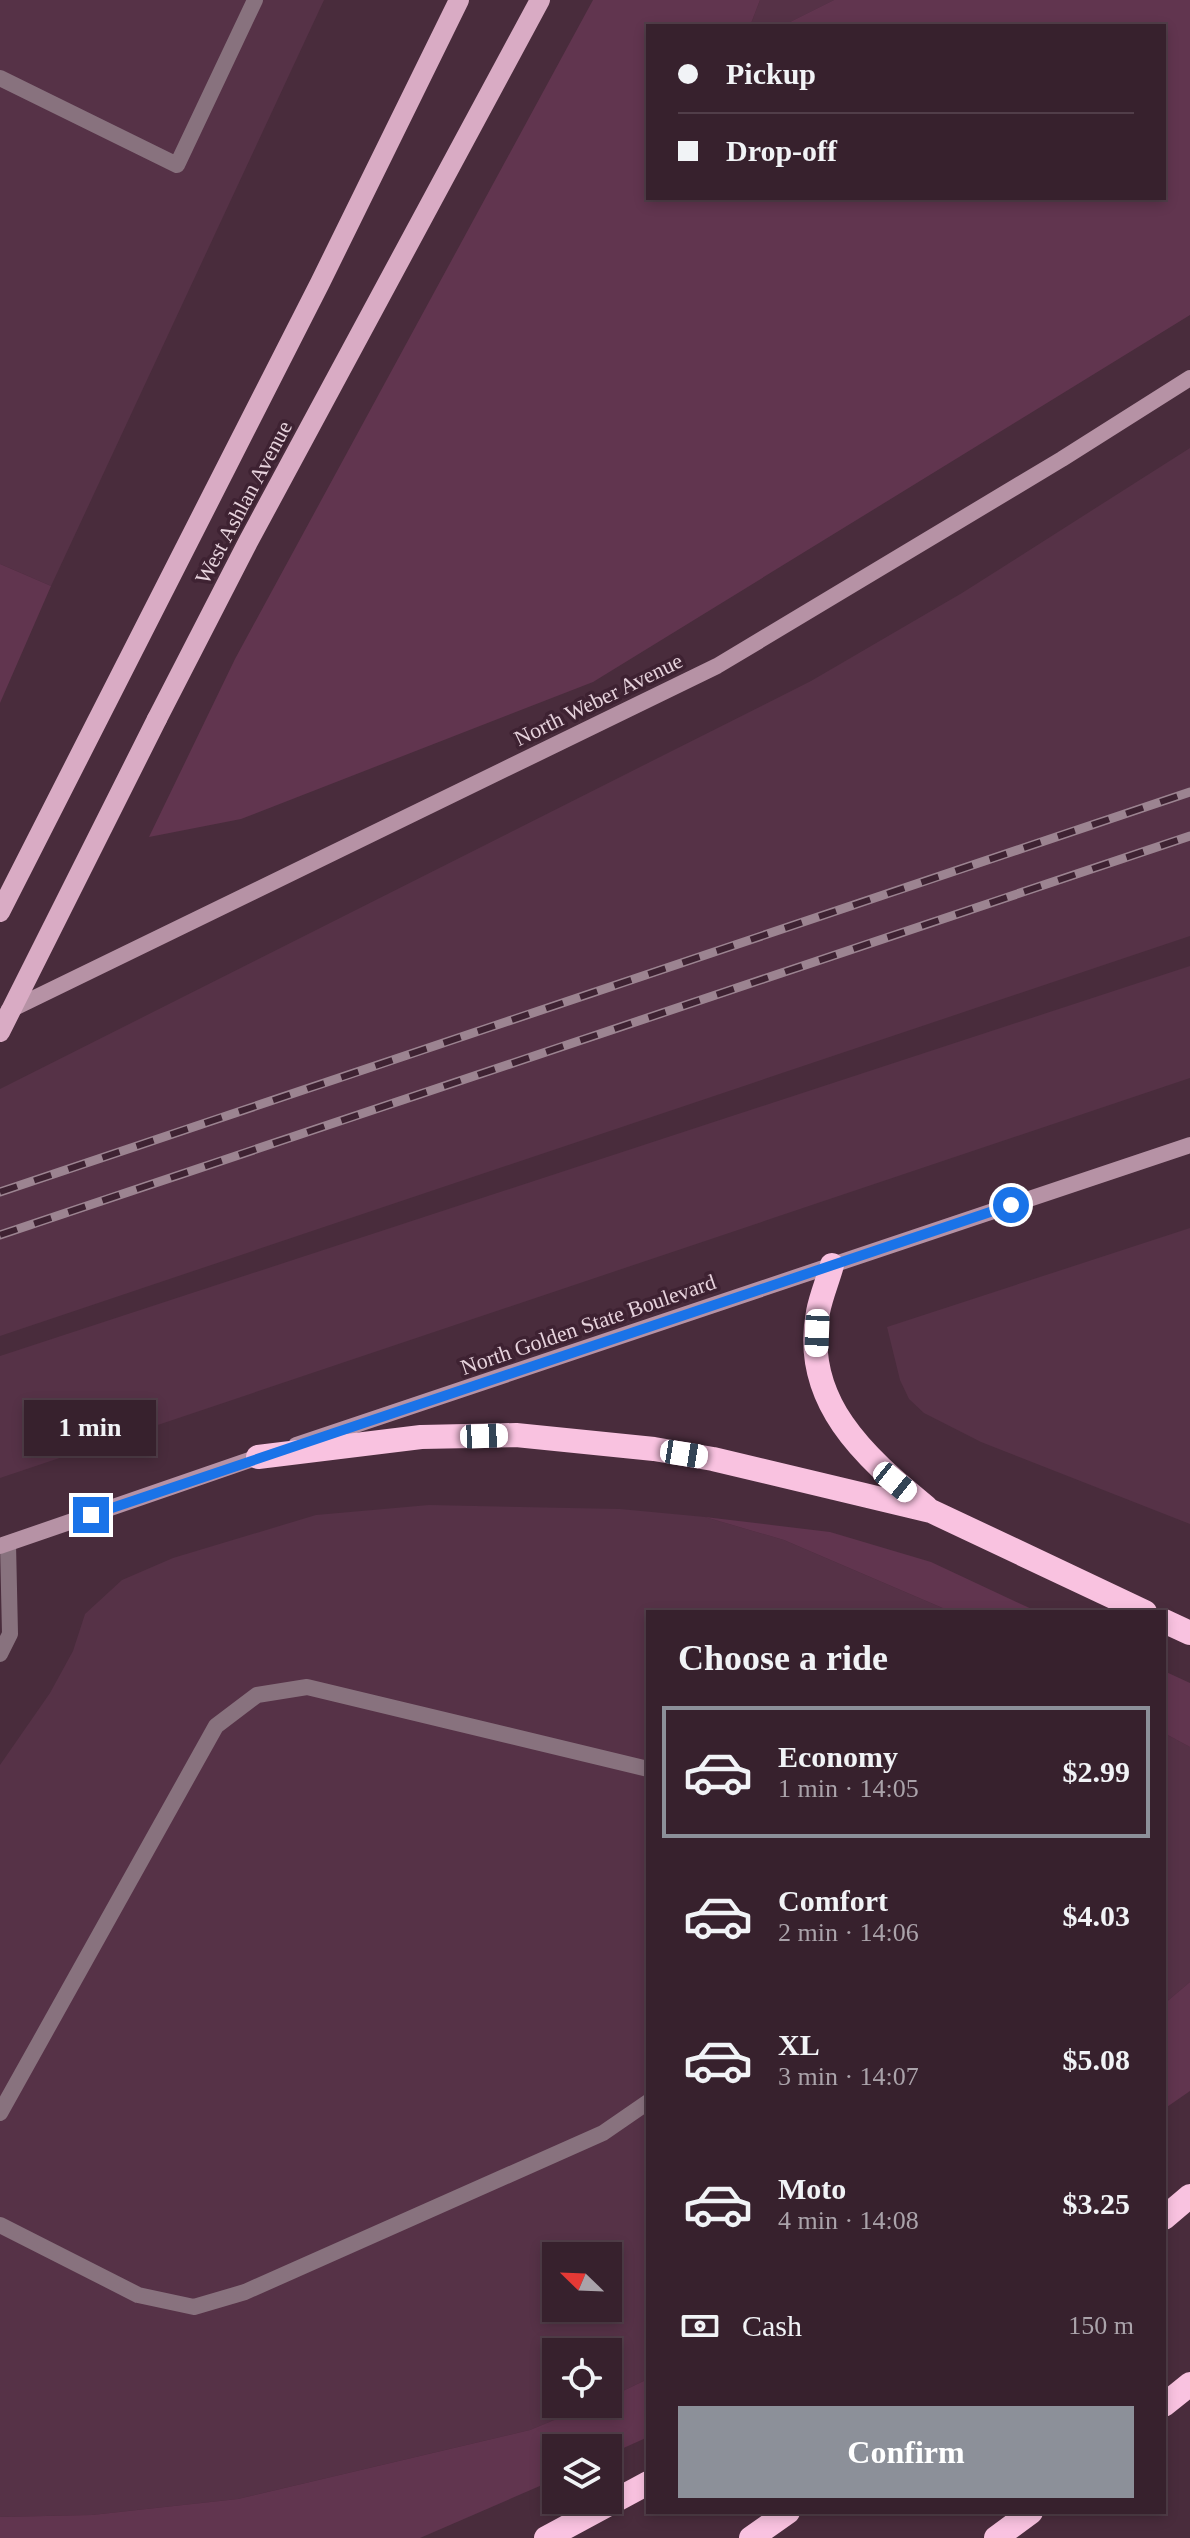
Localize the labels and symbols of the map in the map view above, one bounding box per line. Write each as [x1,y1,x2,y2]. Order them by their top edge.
street label: West Ashlan Avenue [190,416,297,588]
street label: North Weber Avenue [510,648,687,751]
route start [993,1187,1029,1223]
street label: North Golden State Boulevard [457,1269,719,1380]
car [804,1309,830,1357]
callout: 1 min [25,1399,157,1455]
car [460,1423,508,1449]
car [658,1438,710,1470]
car [869,1458,921,1506]
route end [73,1497,109,1533]
north arrow [542,2242,622,2322]

